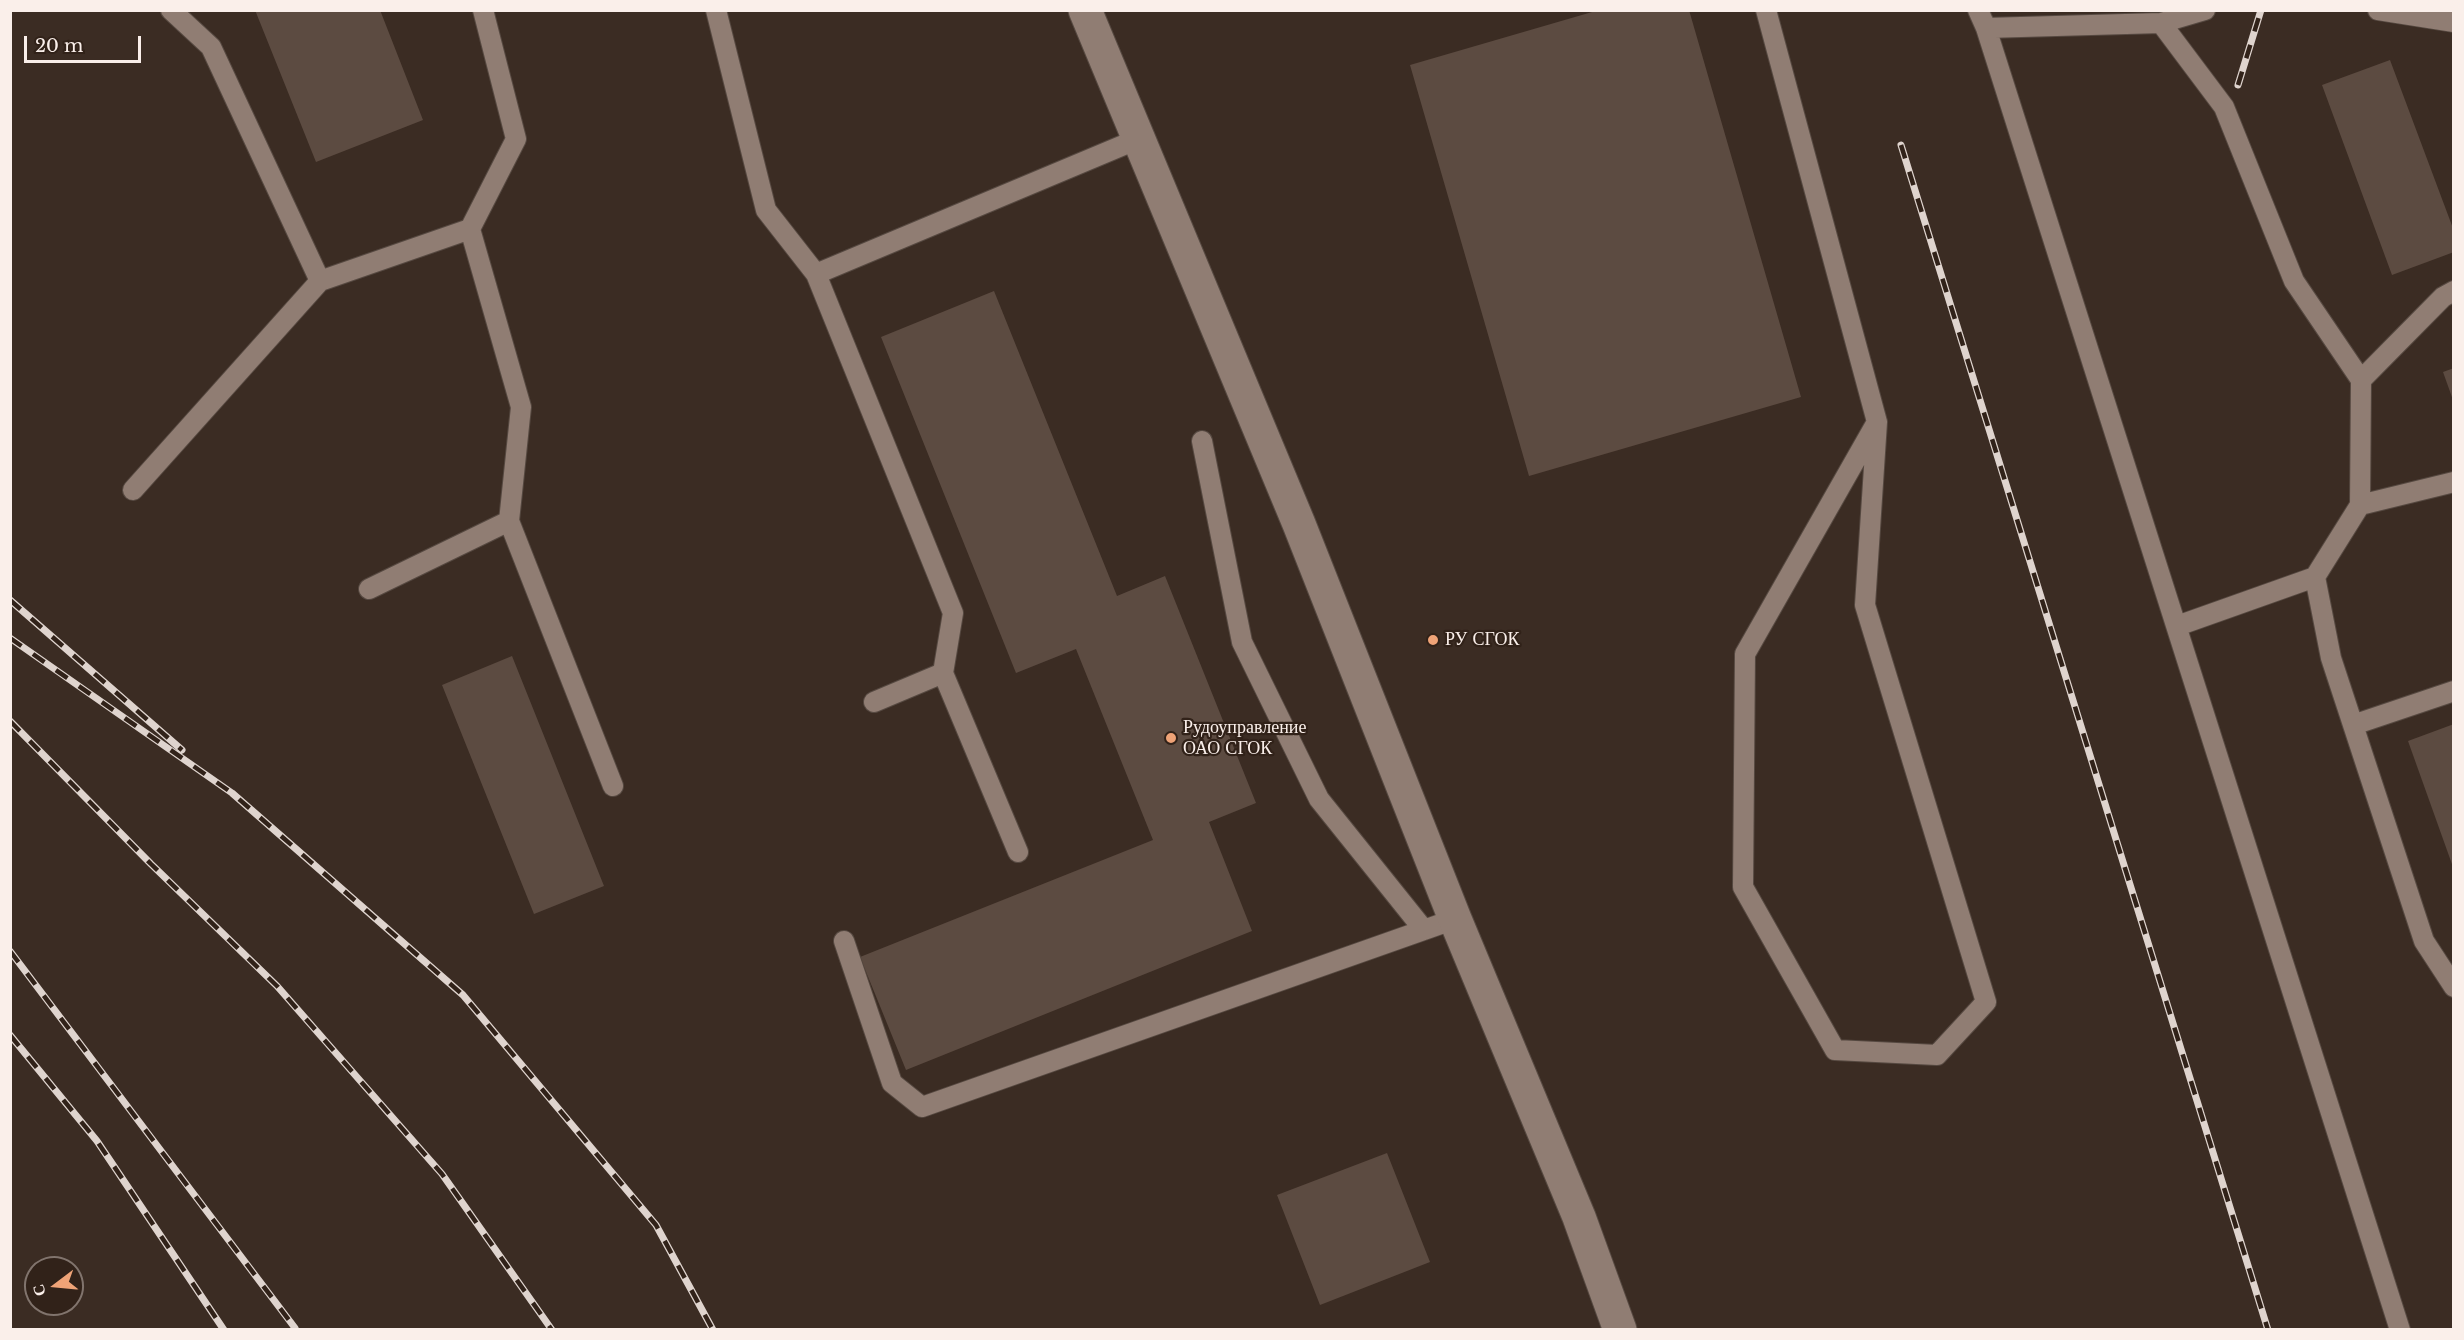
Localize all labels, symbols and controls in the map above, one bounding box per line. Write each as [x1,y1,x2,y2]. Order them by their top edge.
scale bar [27,24,144,62]
text: 20 m [35,35,83,57]
place label: РУ СГОК [1445,629,1519,651]
marker: РУ СГОК [1426,633,1440,647]
place label: Рудоуправление ОАО СГОК [1183,717,1306,760]
marker: Рудоуправление ОАО СГОК [1164,731,1178,745]
north arrow [24,1256,84,1316]
text: С [27,1282,50,1299]

